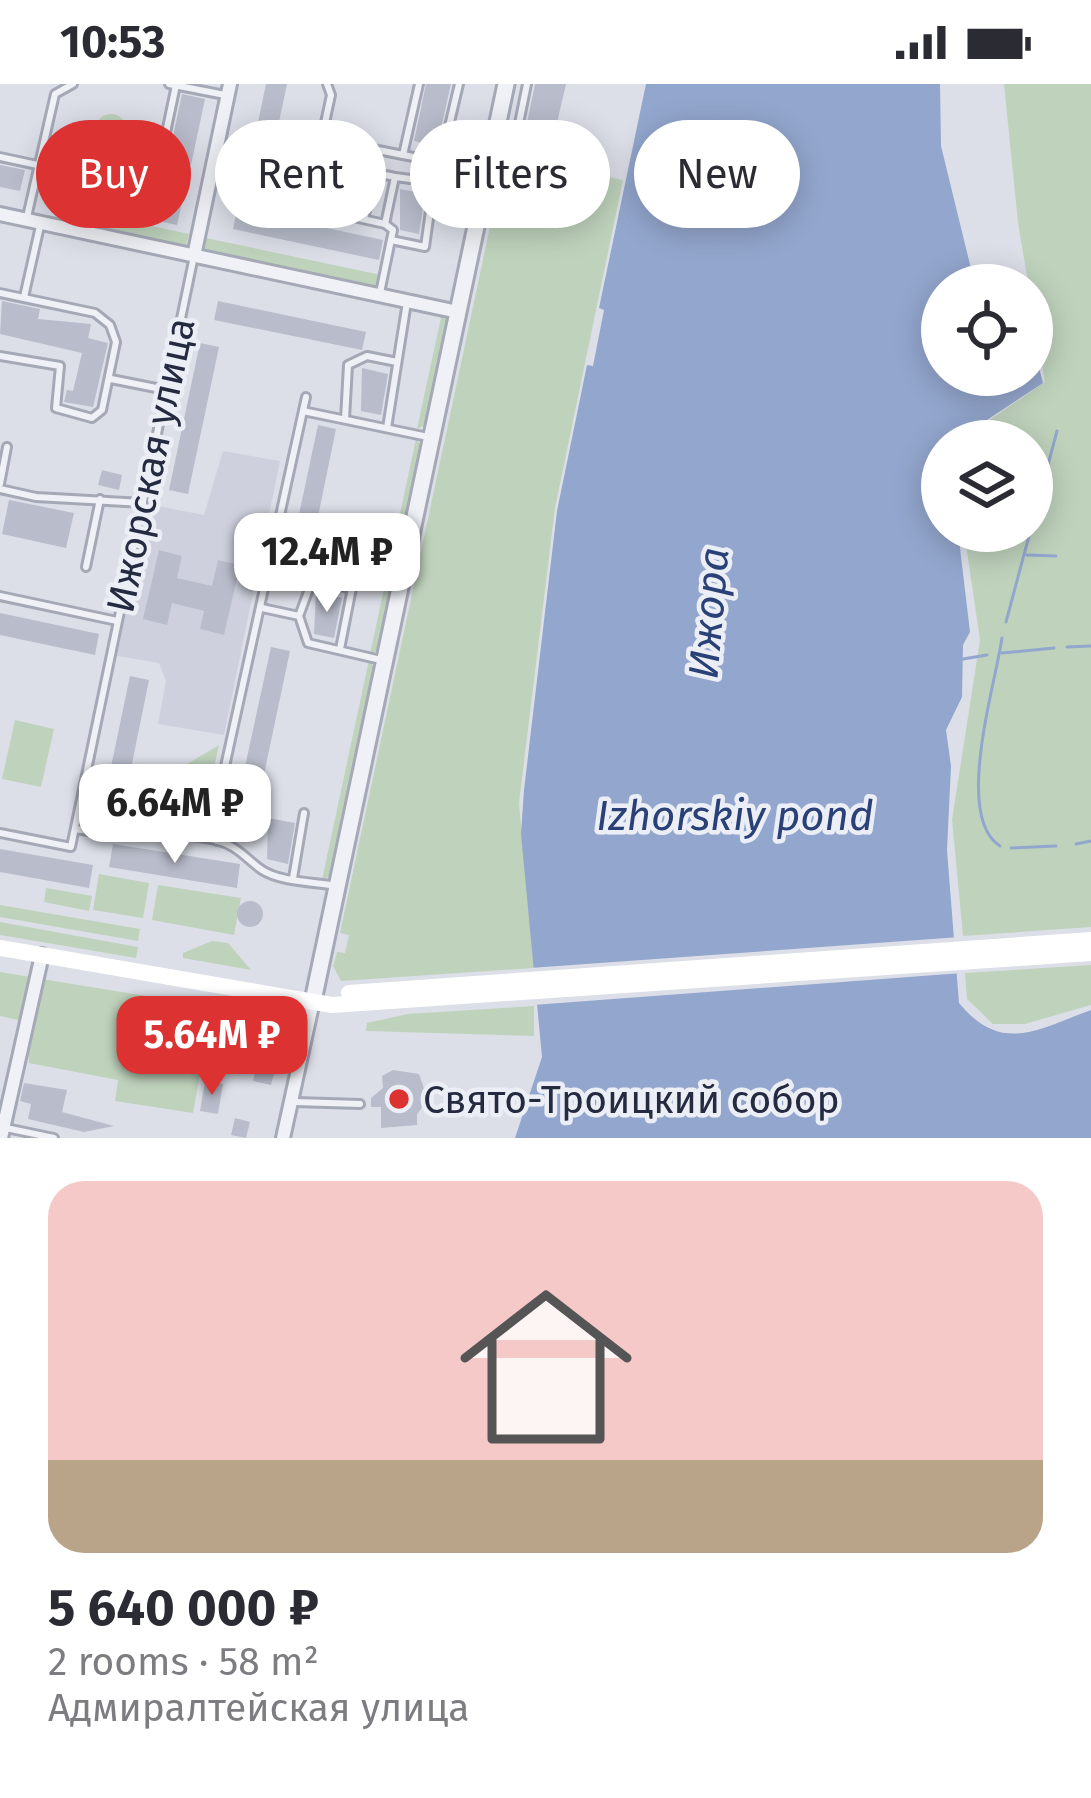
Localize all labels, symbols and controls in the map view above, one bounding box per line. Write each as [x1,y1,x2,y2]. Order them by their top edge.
text: 10:53 [60,15,165,69]
chip: Buy [36,120,191,228]
chip: Rent [215,120,386,228]
chip: Filters [410,120,610,228]
chip: New [634,120,800,228]
map controls [921,264,1053,552]
button: locate [921,264,1053,396]
street label: Ижорская улица [97,314,205,617]
button: layers [921,420,1053,552]
pin: 12.4M ₽ [216,513,438,615]
text: 12.4M ₽ [261,529,393,575]
water label: Ижора [678,545,740,681]
pin: 6.64M ₽ [64,764,286,866]
text: 6.64M ₽ [106,780,244,826]
water label: Izhorskiy pond [596,791,874,841]
pin: 5.64M ₽ [101,996,323,1098]
text: 5.64M ₽ [143,1012,281,1058]
place label: Свято-Троицкий собор [423,1077,840,1123]
marker: Свято-Троицкий собор [386,1086,412,1112]
icon: home [438,1259,654,1475]
text: 5 640 000 ₽ [48,1577,319,1639]
text: 2 rooms · 58 m² [48,1639,319,1685]
text: Адмиралтейская улица [48,1685,470,1731]

